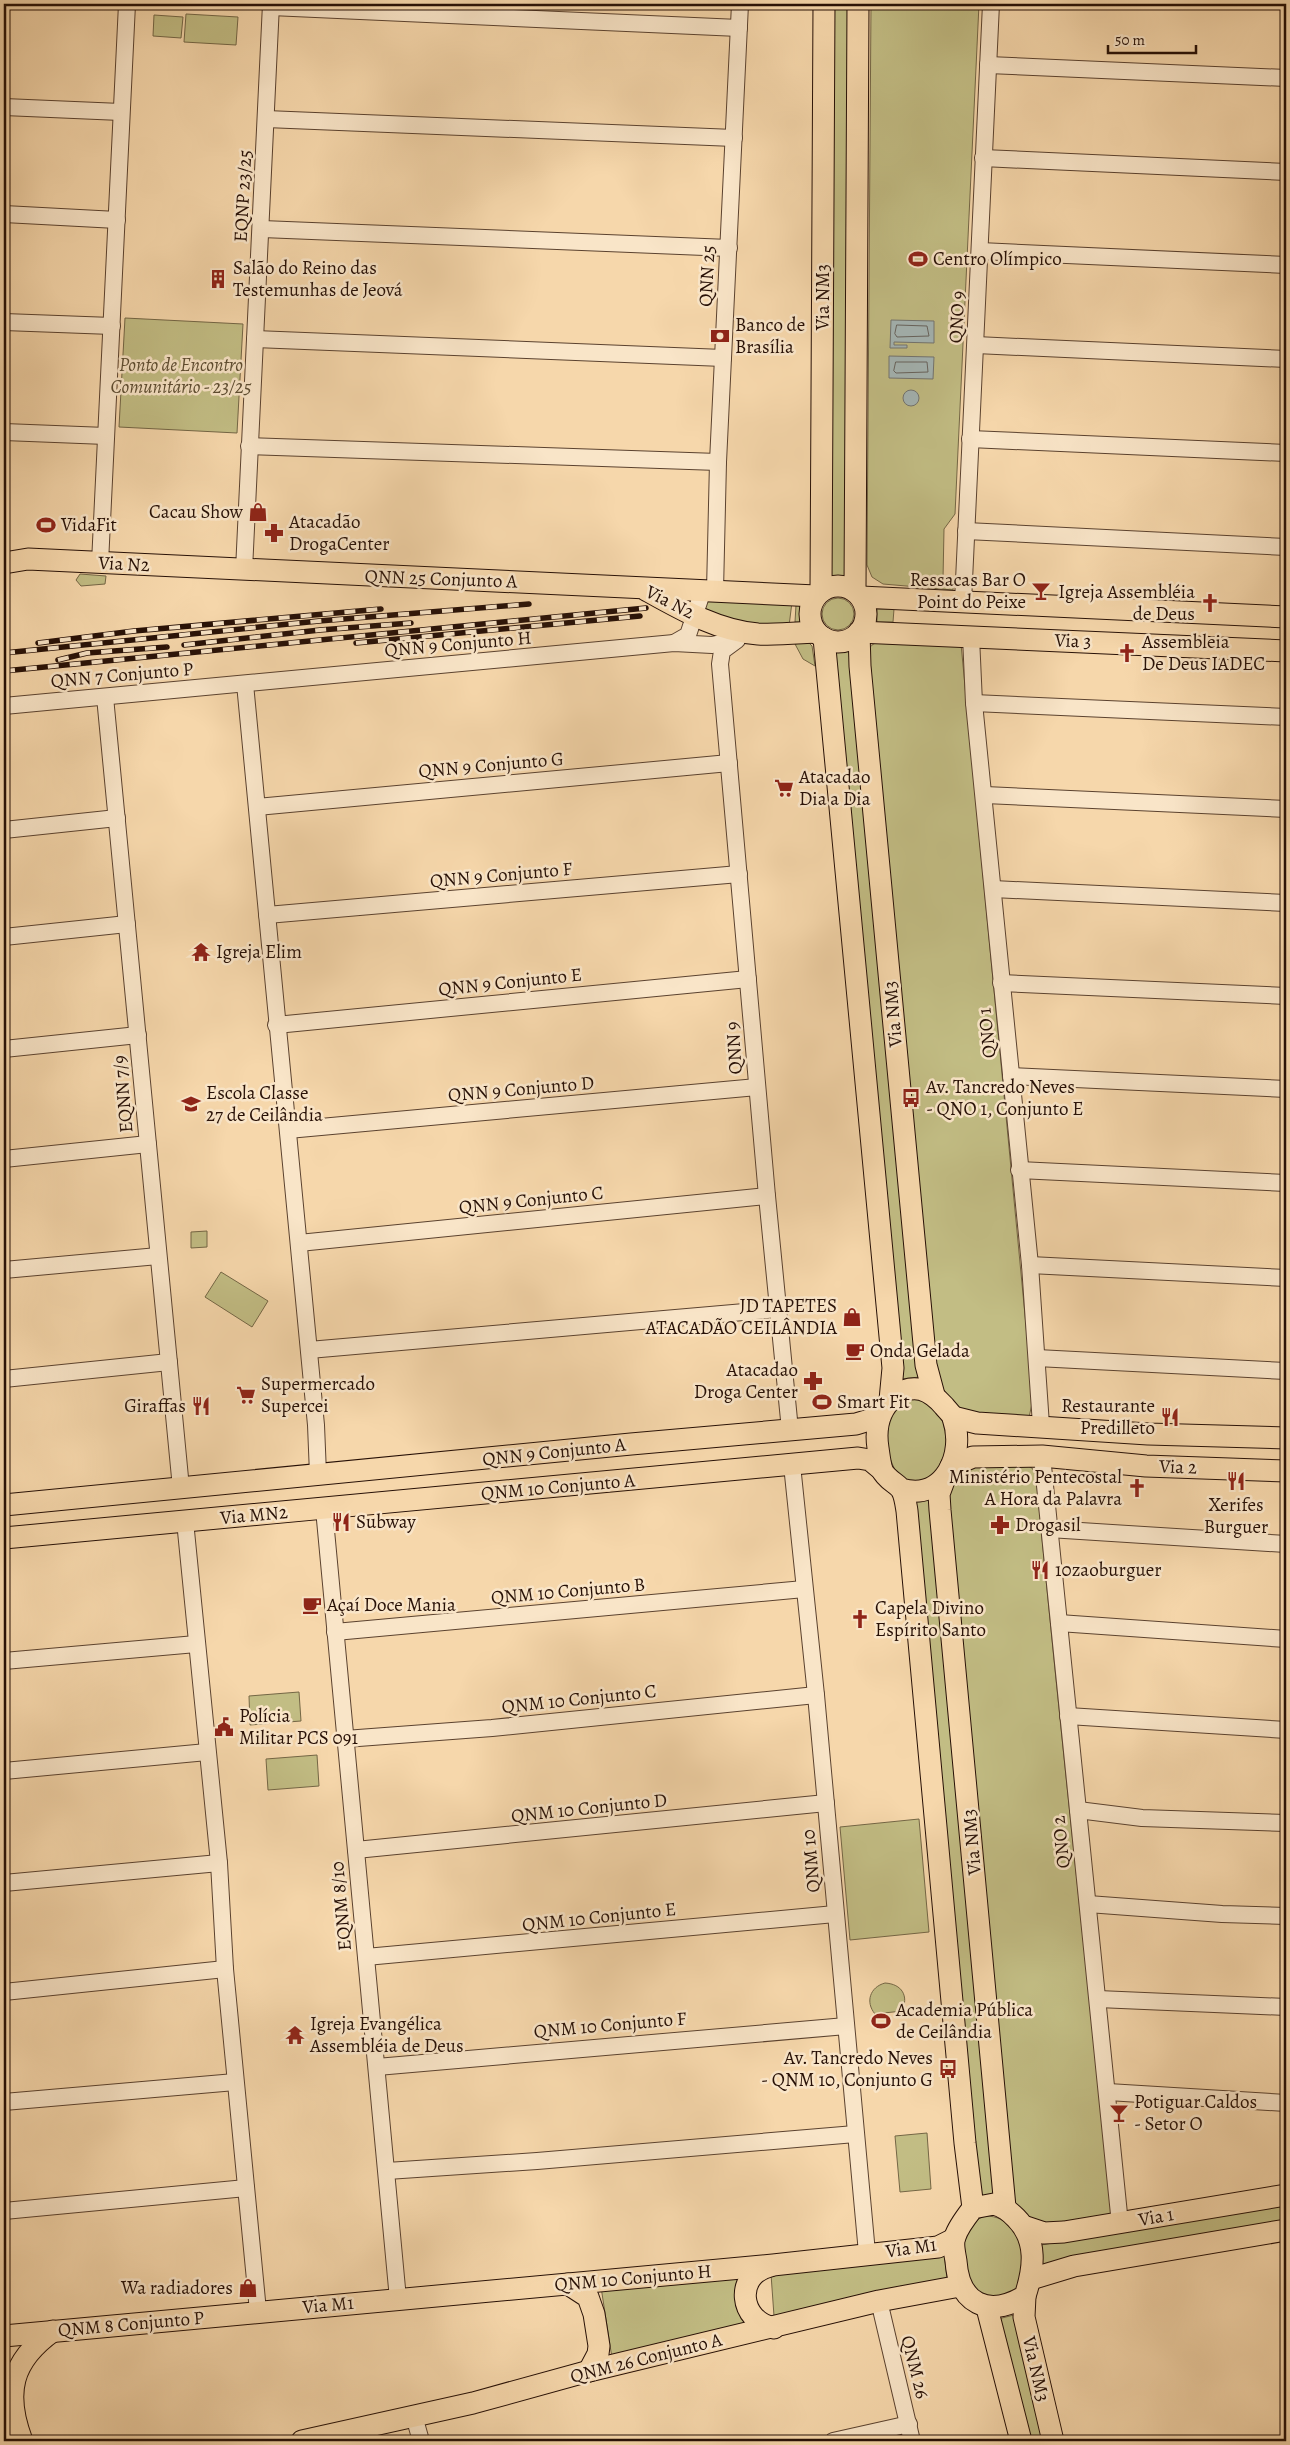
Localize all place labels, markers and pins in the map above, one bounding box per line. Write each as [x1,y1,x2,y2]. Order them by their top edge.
place label: Centro Olímpico [933,246,1062,272]
sports icon: Centro Olímpico [907,248,929,270]
place label: Salão do Reino das Testemunhas de Jeová [233,255,403,303]
building icon: Salão do Reino das Testemunhas de Jeová [207,268,229,290]
place label: Banco de Brasília [735,312,805,360]
bank icon: Banco de Brasília [709,325,731,347]
place label: Cacau Show [149,499,244,525]
shop icon: Cacau Show [247,501,269,523]
place label: Atacadão DrogaCenter [288,509,390,557]
place label: VidaFit [60,512,117,538]
sports icon: VidaFit [35,514,57,536]
pharmacy icon: Atacadão DrogaCenter [263,522,285,544]
place label: Ressacas Bar O Point do Peixe [910,567,1026,615]
place label: Igreja Assembléia de Deus [1058,579,1195,627]
bar icon: Ressacas Bar O Point do Peixe [1030,580,1052,602]
church icon: Igreja Assembléia de Deus [1199,592,1221,614]
place label: Assembleia De Deus IADEC [1141,629,1265,677]
church icon: Assembleia De Deus IADEC [1116,642,1138,664]
place label: Atacadao Dia a Dia [798,764,871,812]
supermarket icon: Atacadao Dia a Dia [773,777,795,799]
place label: Igreja Elim [216,939,302,965]
temple icon: Igreja Elim [190,941,212,963]
place label: Av. Tancredo Neves - QNO 1, Conjunto E [925,1074,1083,1122]
place label: Escola Classe 27 de Ceilândia [206,1080,323,1128]
bus stop icon: Av. Tancredo Neves - QNO 1, Conjunto E [900,1087,922,1109]
school or university icon: Escola Classe 27 de Ceilândia [180,1093,202,1115]
place label: JD TAPETES ATACADÃO CEILÂNDIA [645,1293,838,1341]
shop icon: JD TAPETES ATACADÃO CEILÂNDIA [841,1306,863,1328]
place label: Onda Gelada [870,1338,970,1364]
cafe icon: Onda Gelada [844,1340,866,1362]
place label: Atacadao Droga Center [694,1357,798,1405]
pharmacy icon: Atacadao Droga Center [802,1370,824,1392]
place label: Supermercado Supercei [261,1371,375,1419]
supermarket icon: Supermercado Supercei [235,1384,257,1406]
place label: Smart Fit [837,1389,910,1415]
sports icon: Smart Fit [811,1391,833,1413]
place label: Giraffas [124,1393,186,1419]
place label: Restaurante Predilleto [1061,1393,1155,1441]
restaurant icon: Giraffas [190,1395,212,1417]
restaurant icon: Restaurante Predilleto [1159,1406,1181,1428]
place label: Ministério Pentecostal A Hora da Palavra [949,1464,1122,1512]
restaurant icon: Xerifes Burguer [1225,1470,1247,1492]
church icon: Ministério Pentecostal A Hora da Palavra [1126,1477,1148,1499]
place label: Xerifes Burguer [1204,1492,1268,1540]
place label: Subway [356,1509,416,1535]
restaurant icon: Subway [330,1511,352,1533]
place label: Drogasil [1015,1512,1081,1538]
pharmacy icon: Drogasil [989,1514,1011,1536]
place label: 10zaoburguer [1055,1557,1161,1583]
restaurant icon: 10zaoburguer [1029,1559,1051,1581]
place label: Açaí Doce Mania [326,1592,456,1618]
cafe icon: Açaí Doce Mania [301,1594,323,1616]
place label: Capela Divino Espírito Santo [875,1595,986,1643]
church icon: Capela Divino Espírito Santo [849,1608,871,1630]
place label: Polícia Militar PCS 091 [239,1703,358,1751]
public building icon: Polícia Militar PCS 091 [213,1716,235,1738]
place label: Academia Pública de Ceilândia [895,1997,1033,2045]
sports icon: Academia Pública de Ceilândia [870,2010,892,2032]
place label: Igreja Evangélica Assembléia de Deus [309,2011,464,2059]
temple icon: Igreja Evangélica Assembléia de Deus [284,2024,306,2046]
place label: Av. Tancredo Neves - QNM 10, Conjunto G [761,2045,933,2093]
bus stop icon: Av. Tancredo Neves - QNM 10, Conjunto G [937,2058,959,2080]
place label: Potiguar Caldos - Setor O [1134,2089,1257,2137]
bar icon: Potiguar Caldos - Setor O [1108,2102,1130,2124]
place label: Wa radiadores [120,2275,233,2301]
shop icon: Wa radiadores [237,2277,259,2299]

